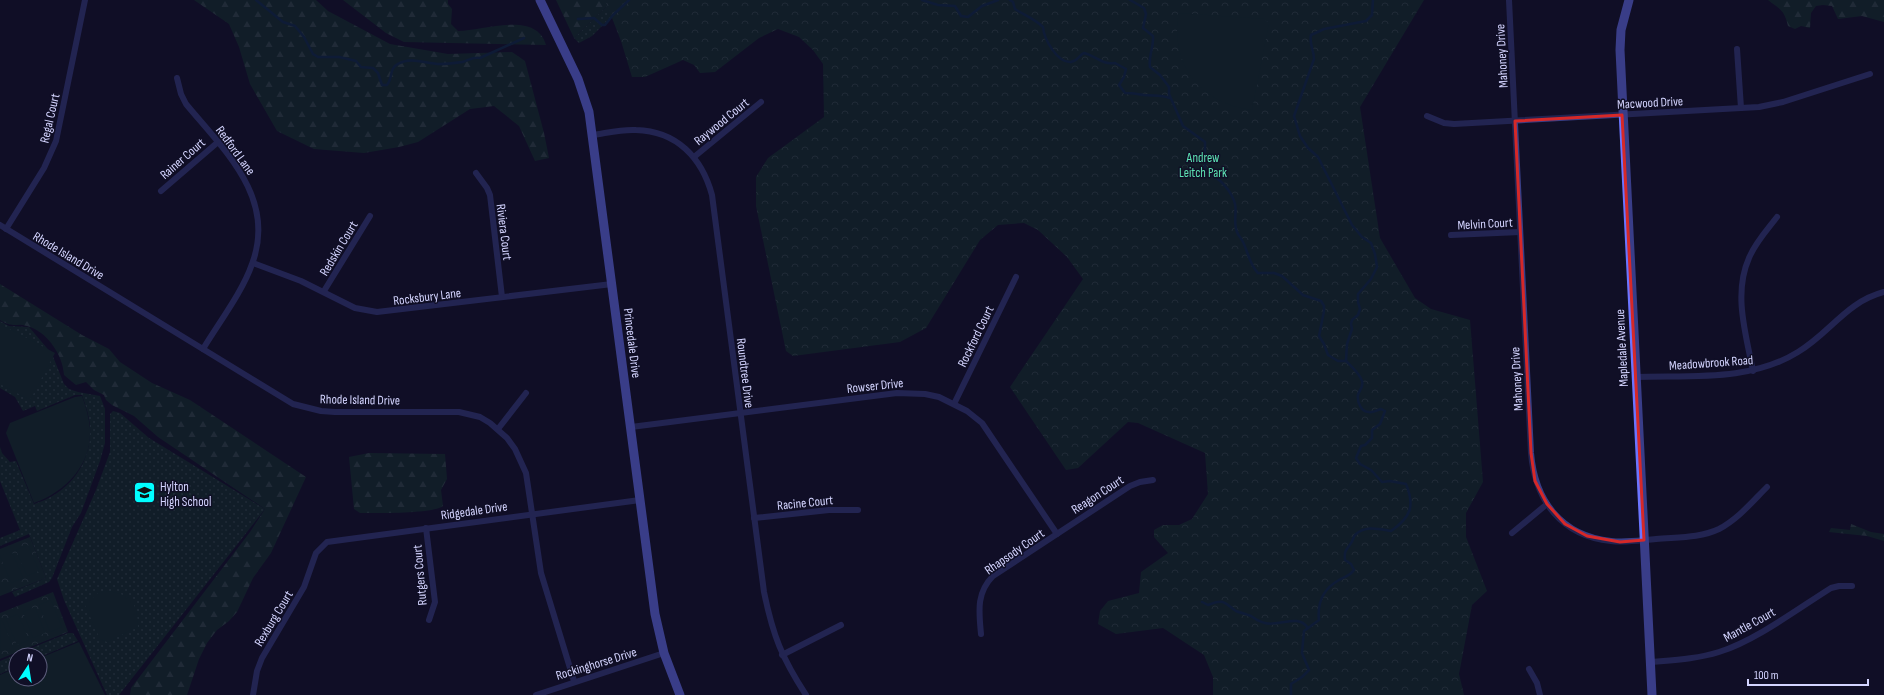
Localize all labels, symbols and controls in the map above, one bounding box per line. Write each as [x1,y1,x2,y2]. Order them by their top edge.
street label: Mahoney Drive [1492,23,1512,88]
street label: Regal Court [37,92,63,145]
street label: Macwood Drive [1617,93,1684,113]
street label: Raywood Court [691,95,752,149]
street label: Redford Lane [212,123,258,178]
street label: Rainer Court [157,135,209,183]
park label: Andrew Leitch Park [1179,150,1227,181]
street label: Riviera Court [493,203,515,261]
street label: Melvin Court [1457,215,1513,233]
street label: Redskin Court [316,218,361,279]
street label: Rhode Island Drive [30,228,107,283]
street label: Rocksbury Lane [392,285,462,309]
street label: Rockford Court [954,303,998,370]
street label: Princedale Drive [620,307,644,379]
street label: Mapledale Avenue [1612,309,1632,387]
street label: Roundtree Drive [733,337,757,409]
street label: Mahoney Drive [1507,346,1527,411]
street label: Meadowbrook Road [1668,352,1754,374]
street label: Rowser Drive [846,375,904,397]
street label: Rhode Island Drive [320,391,400,409]
street label: Reagon Court [1068,472,1127,518]
place label: Hylton High School [160,479,211,510]
school or university icon: Hylton High School [131,480,157,506]
street label: Racine Court [776,492,834,514]
street label: Ridgedale Drive [440,498,508,524]
street label: Rhapsody Court [982,525,1048,578]
street label: Rutgers Court [409,544,431,606]
street label: Rexburg Court [251,588,297,649]
street label: Mantle Court [1721,604,1778,646]
street label: Rockinghorse Drive [554,644,639,684]
north arrow [8,647,48,687]
text: N [26,651,34,665]
scale bar [1748,661,1868,687]
text: 100 m [1754,668,1779,683]

